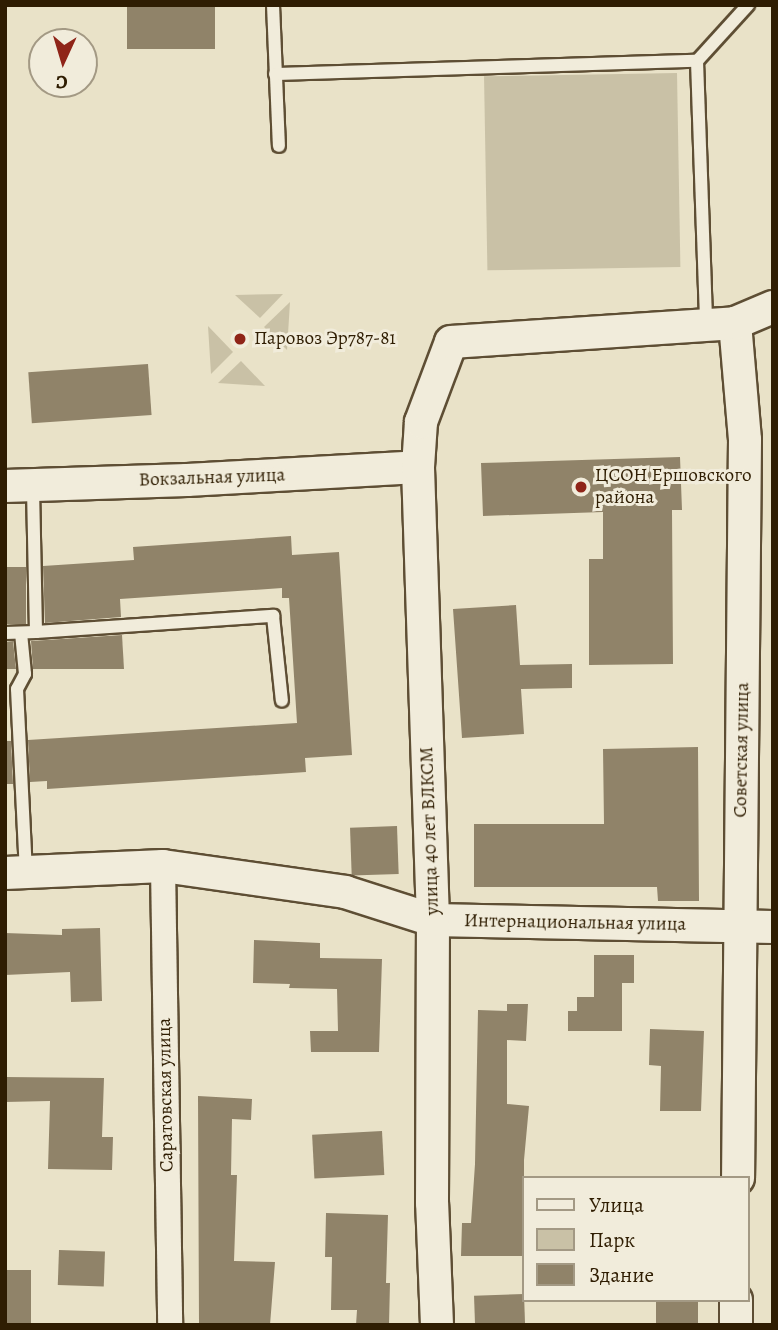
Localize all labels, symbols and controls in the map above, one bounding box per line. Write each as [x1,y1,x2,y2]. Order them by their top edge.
north arrow [28,28,98,98]
text: С [55,69,68,95]
place label: Паровоз Эр787-81 [254,328,396,350]
marker: Паровоз Эр787-81 [232,331,248,347]
street label: Вокзальная улица [138,464,286,492]
place label: ЦСОН Ершовского района [595,465,752,509]
marker: ЦСОН Ершовского района [573,479,589,495]
street label: Советская улица [729,682,755,818]
street label: улица 40 лет ВЛКСМ [416,746,444,916]
street label: Интернациональная улица [464,910,686,936]
street label: Саратовская улица [153,1018,179,1172]
legend [522,1176,750,1302]
text: Улица [589,1191,644,1219]
text: Парк [589,1226,635,1254]
text: Здание [589,1261,654,1289]

